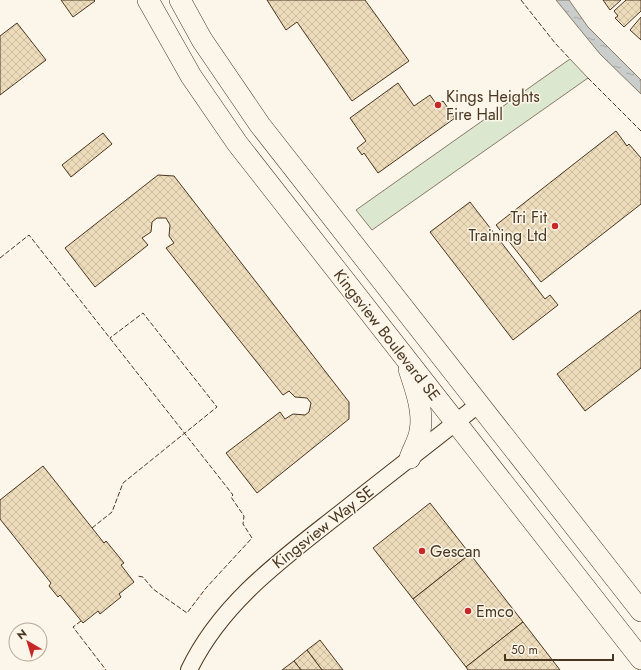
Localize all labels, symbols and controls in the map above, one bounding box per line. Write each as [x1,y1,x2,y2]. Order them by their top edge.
place label: Kings Heights Fire Hall [446,85,540,126]
marker: Kings Heights Fire Hall [433,100,443,110]
place label: Tri Fit Training Ltd [468,206,547,247]
marker: Tri Fit Training Ltd [550,221,560,231]
street label: Kingsview Boulevard SE [328,264,446,406]
street label: Kingsview Way SE [267,480,379,574]
place label: Gescan [430,540,481,563]
marker: Gescan [417,546,427,556]
place label: Emco [476,600,514,623]
marker: Emco [463,606,473,616]
north arrow [8,622,48,662]
text: N [13,625,30,643]
scale bar [505,636,613,662]
text: 50 m [511,641,538,659]

